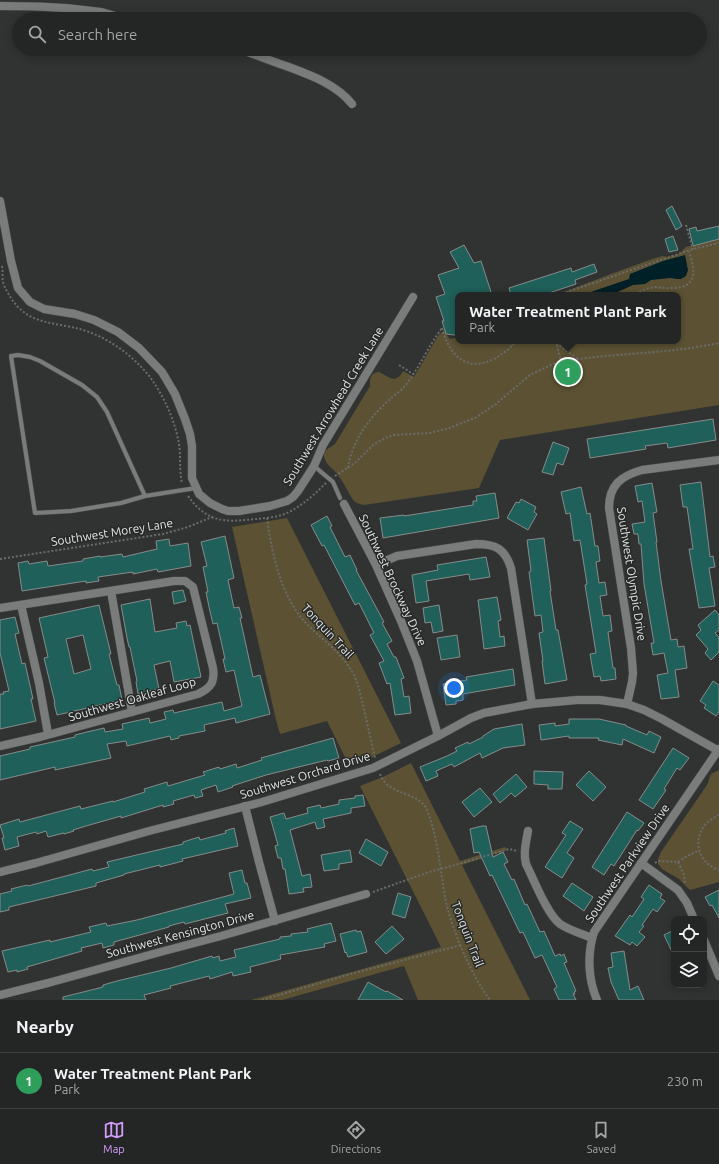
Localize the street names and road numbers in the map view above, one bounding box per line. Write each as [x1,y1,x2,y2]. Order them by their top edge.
street label: Southwest Arrowhead Creek Lane [280,324,386,488]
street label: Southwest Olympic Drive [615,506,649,642]
street label: Southwest Brockway Drive [357,512,429,648]
street label: Southwest Morey Lane [50,516,174,548]
street label: Tonquin Trail [300,601,356,661]
street label: Southwest Oakleaf Loop [67,675,197,723]
street label: Southwest Orchard Drive [238,749,372,801]
street label: Southwest Parkview Drive [582,801,672,925]
street label: Tonquin Trail [449,899,487,969]
street label: Southwest Kensington Drive [105,908,255,960]

